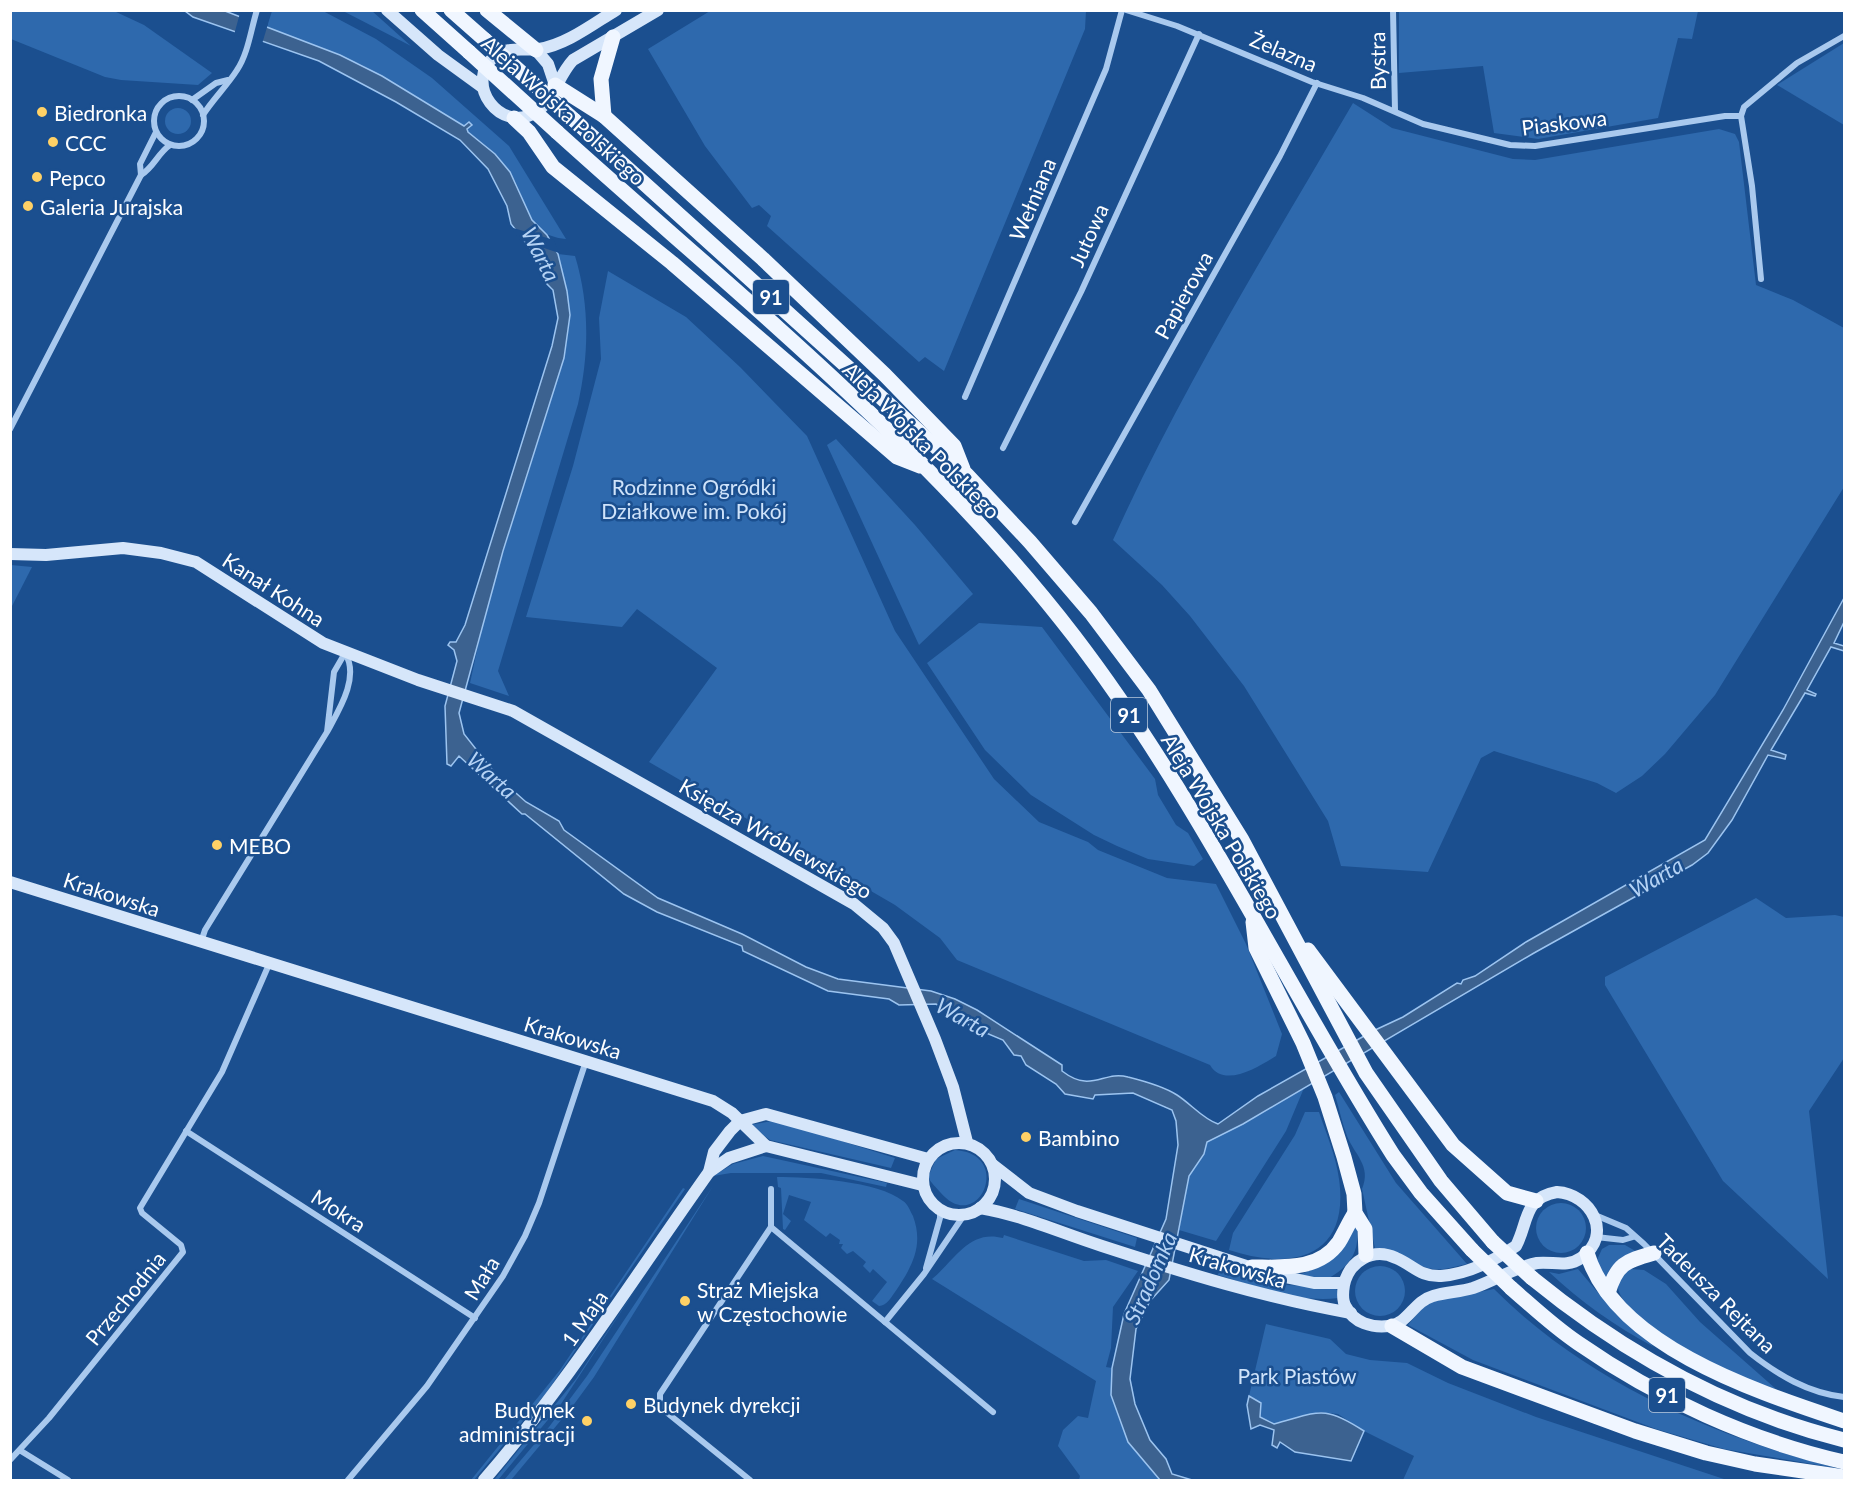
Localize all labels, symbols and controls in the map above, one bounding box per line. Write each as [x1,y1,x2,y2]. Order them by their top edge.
street label: Żelazna [1247,26,1321,76]
street label: Aleja Wojska Polskiego [477,30,651,190]
street label: Bystra [1364,32,1390,90]
place label: Biedronka [54,100,147,125]
street label: Piaskowa [1520,104,1608,140]
marker: Biedronka [35,105,49,119]
place label: CCC [65,130,107,155]
marker: CCC [46,135,60,149]
street label: Wełniana [1003,154,1061,244]
place label: Pepco [49,165,106,190]
marker: Pepco [30,170,44,184]
place label: Galeria Jurajska [40,194,183,219]
marker: Galeria Jurajska [21,199,35,213]
street label: Jutowa [1063,200,1113,270]
water label: Warta [516,222,566,286]
street label: Papierowa [1149,247,1217,343]
road number: 91 [753,280,789,314]
street label: Aleja Wojska Polskiego [838,356,1006,524]
park label: Rodzinne Ogródki Działkowe im. Pokój [601,474,787,523]
street label: Kanał Kohna [218,547,330,631]
road number: 91 [1111,698,1147,732]
street label: Aleja Wojska Polskiego [1157,729,1287,923]
water label: Warta [462,746,522,804]
street label: Księdza Wróblewskiego [675,773,877,903]
place label: MEBO [229,833,291,858]
marker: MEBO [210,838,224,852]
water label: Warta [1624,851,1688,903]
street label: Krakowska [60,867,164,921]
water label: Warta [931,991,995,1043]
street label: Krakowska [521,1010,625,1064]
place label: Bambino [1038,1125,1120,1150]
marker: Bambino [1019,1130,1033,1144]
street label: Mokra [307,1183,371,1237]
water label: Stradomka [1118,1228,1182,1328]
street label: Tadeusza Rejtana [1652,1228,1782,1358]
street label: Krakowska [1186,1241,1290,1293]
street label: Przechodnia [80,1246,170,1350]
street label: Mała [458,1252,504,1304]
place label: Straż Miejska w Częstochowie [697,1277,847,1326]
street label: 1 Maja [556,1285,612,1351]
marker: Straż Miejska w Częstochowie [678,1294,692,1308]
park label: Park Piastów [1237,1363,1357,1388]
road number: 91 [1649,1378,1685,1412]
place label: Budynek dyrekcji [643,1392,801,1417]
place label: Budynek administracji [459,1397,575,1446]
marker: Budynek dyrekcji [624,1397,638,1411]
marker: Budynek administracji [580,1414,594,1428]

